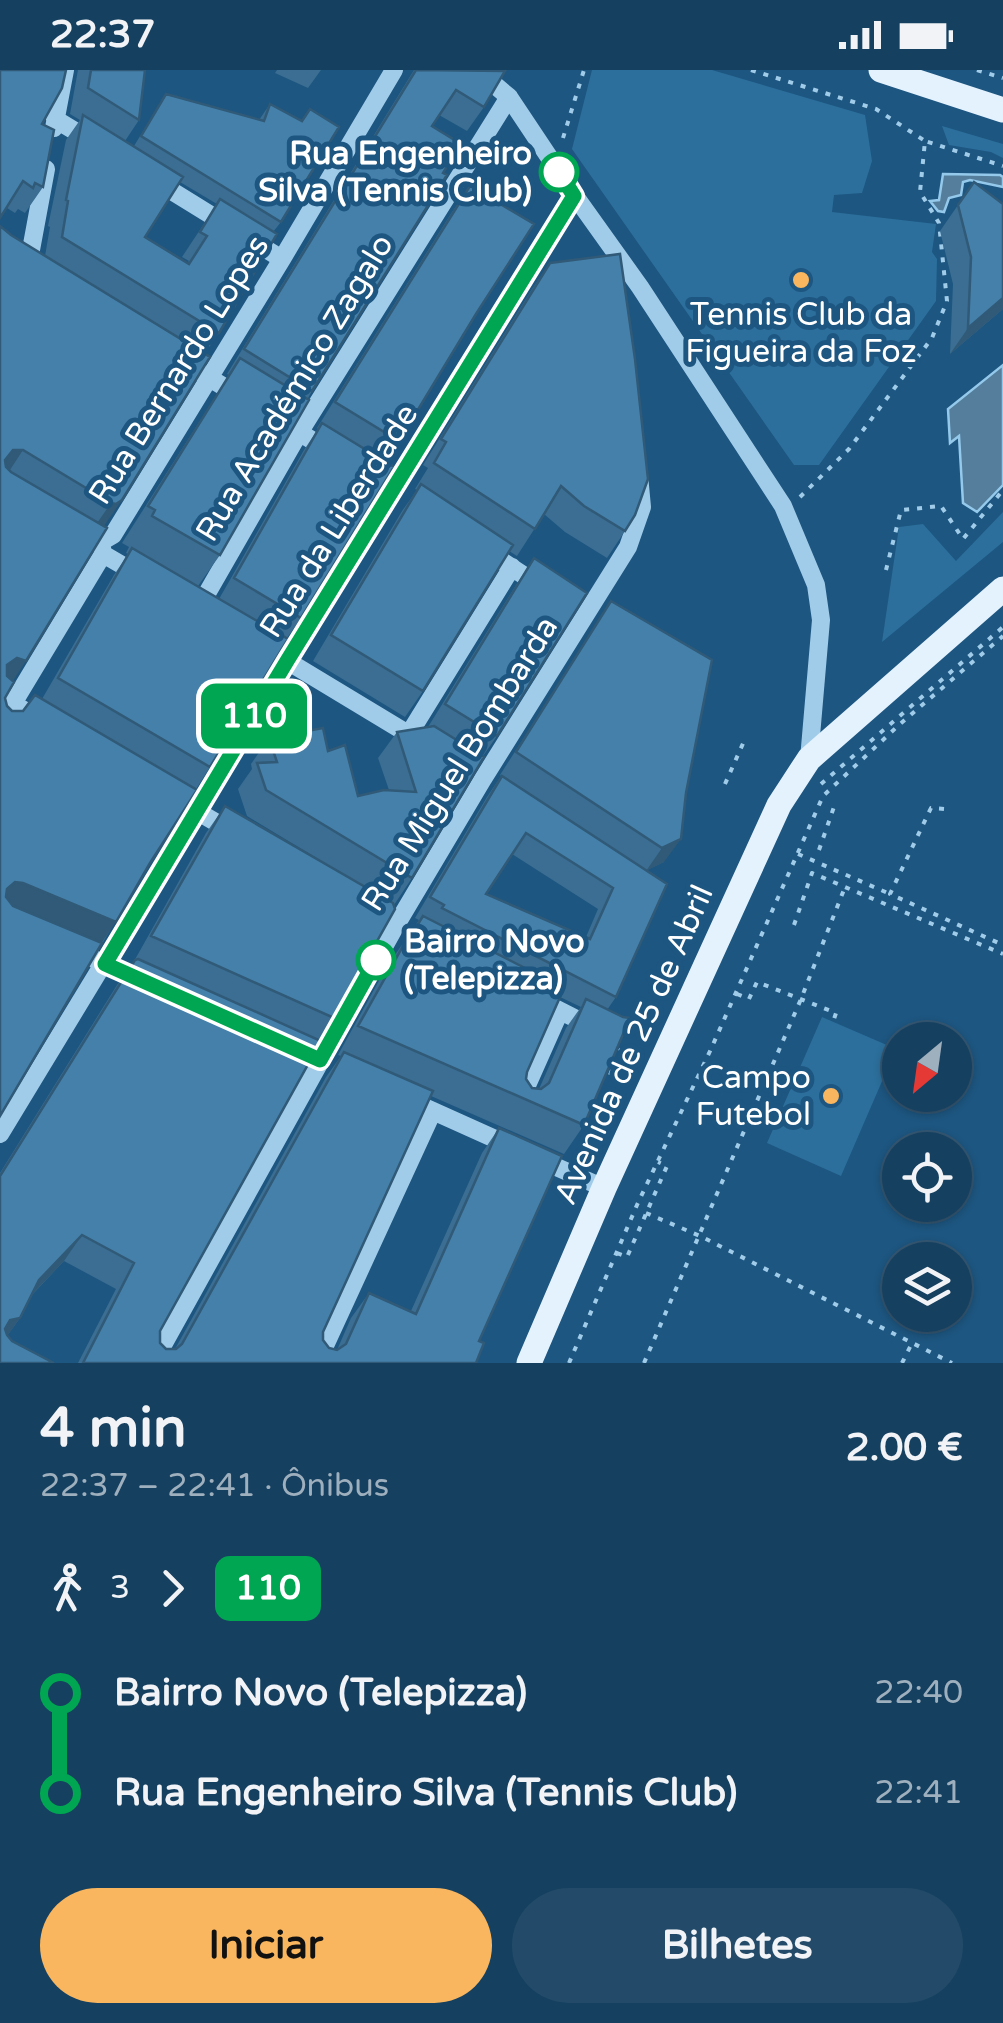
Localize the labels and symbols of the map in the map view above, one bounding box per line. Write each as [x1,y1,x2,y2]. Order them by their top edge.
place label: Rua Engenheiro Silva (Tennis Club) [258,135,532,210]
marker: Rua Engenheiro Silva (Tennis Club) [540,153,578,191]
street label: Rua Académico Zagalo [188,228,402,548]
street label: Rua Bernardo Lopes [81,229,277,511]
marker: Tennis Club da Figueira da Foz [790,269,812,291]
place label: Tennis Club da Figueira da Foz [685,296,917,371]
street label: Rua da Liberdade [252,397,426,645]
street label: Rua Miguel Bombarda [354,610,566,918]
line badge: 110 [196,684,312,748]
street label: Avenida de 25 de Abril [546,880,722,1210]
place label: Bairro Novo (Telepizza) [404,923,585,998]
marker: Bairro Novo (Telepizza) [357,941,395,979]
north arrow [882,1022,972,1112]
place label: Campo Futebol [695,1059,811,1134]
marker: Campo Futebol [820,1085,842,1107]

